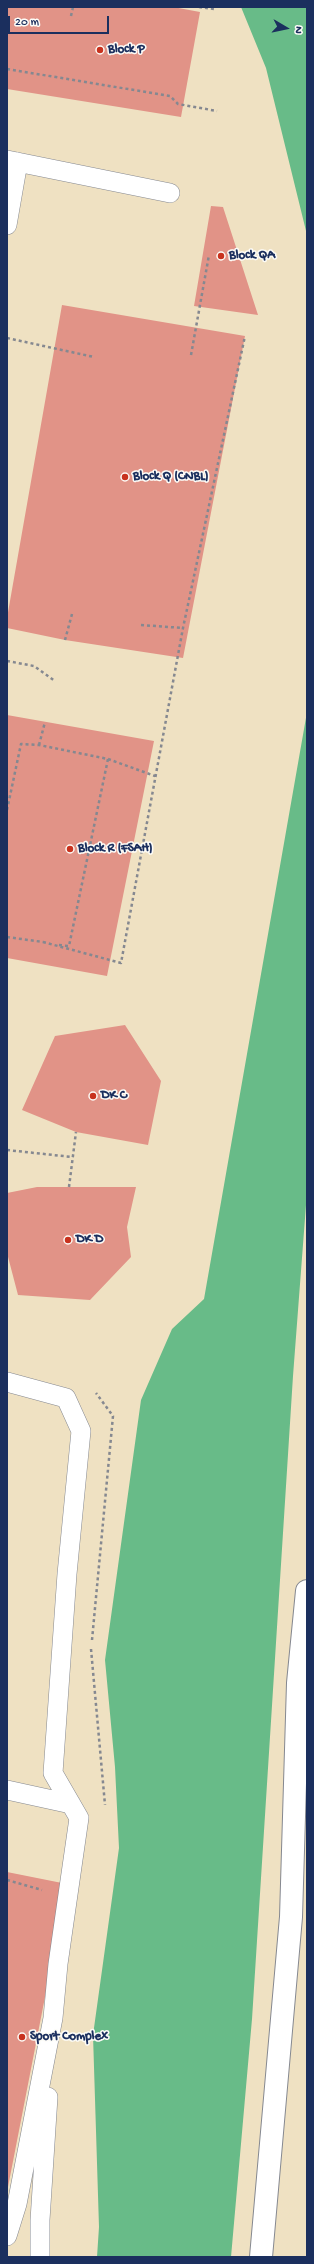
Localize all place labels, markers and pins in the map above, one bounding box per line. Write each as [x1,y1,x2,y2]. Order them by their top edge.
place label: Block P [108,42,145,58]
marker: Block P [95,45,105,55]
place label: Block QA [229,248,275,264]
marker: Block QA [216,251,226,261]
place label: Block Q (CNBL) [133,469,209,485]
marker: Block Q (CNBL) [120,472,130,482]
place label: Block R (FSAH) [78,841,153,857]
marker: Block R (FSAH) [65,844,75,854]
place label: DK C [101,1088,127,1104]
marker: DK C [88,1091,98,1101]
place label: DK D [76,1232,103,1248]
marker: DK D [63,1235,73,1245]
place label: Sport Complex [30,2029,108,2045]
marker: Sport Complex [17,2032,27,2042]

